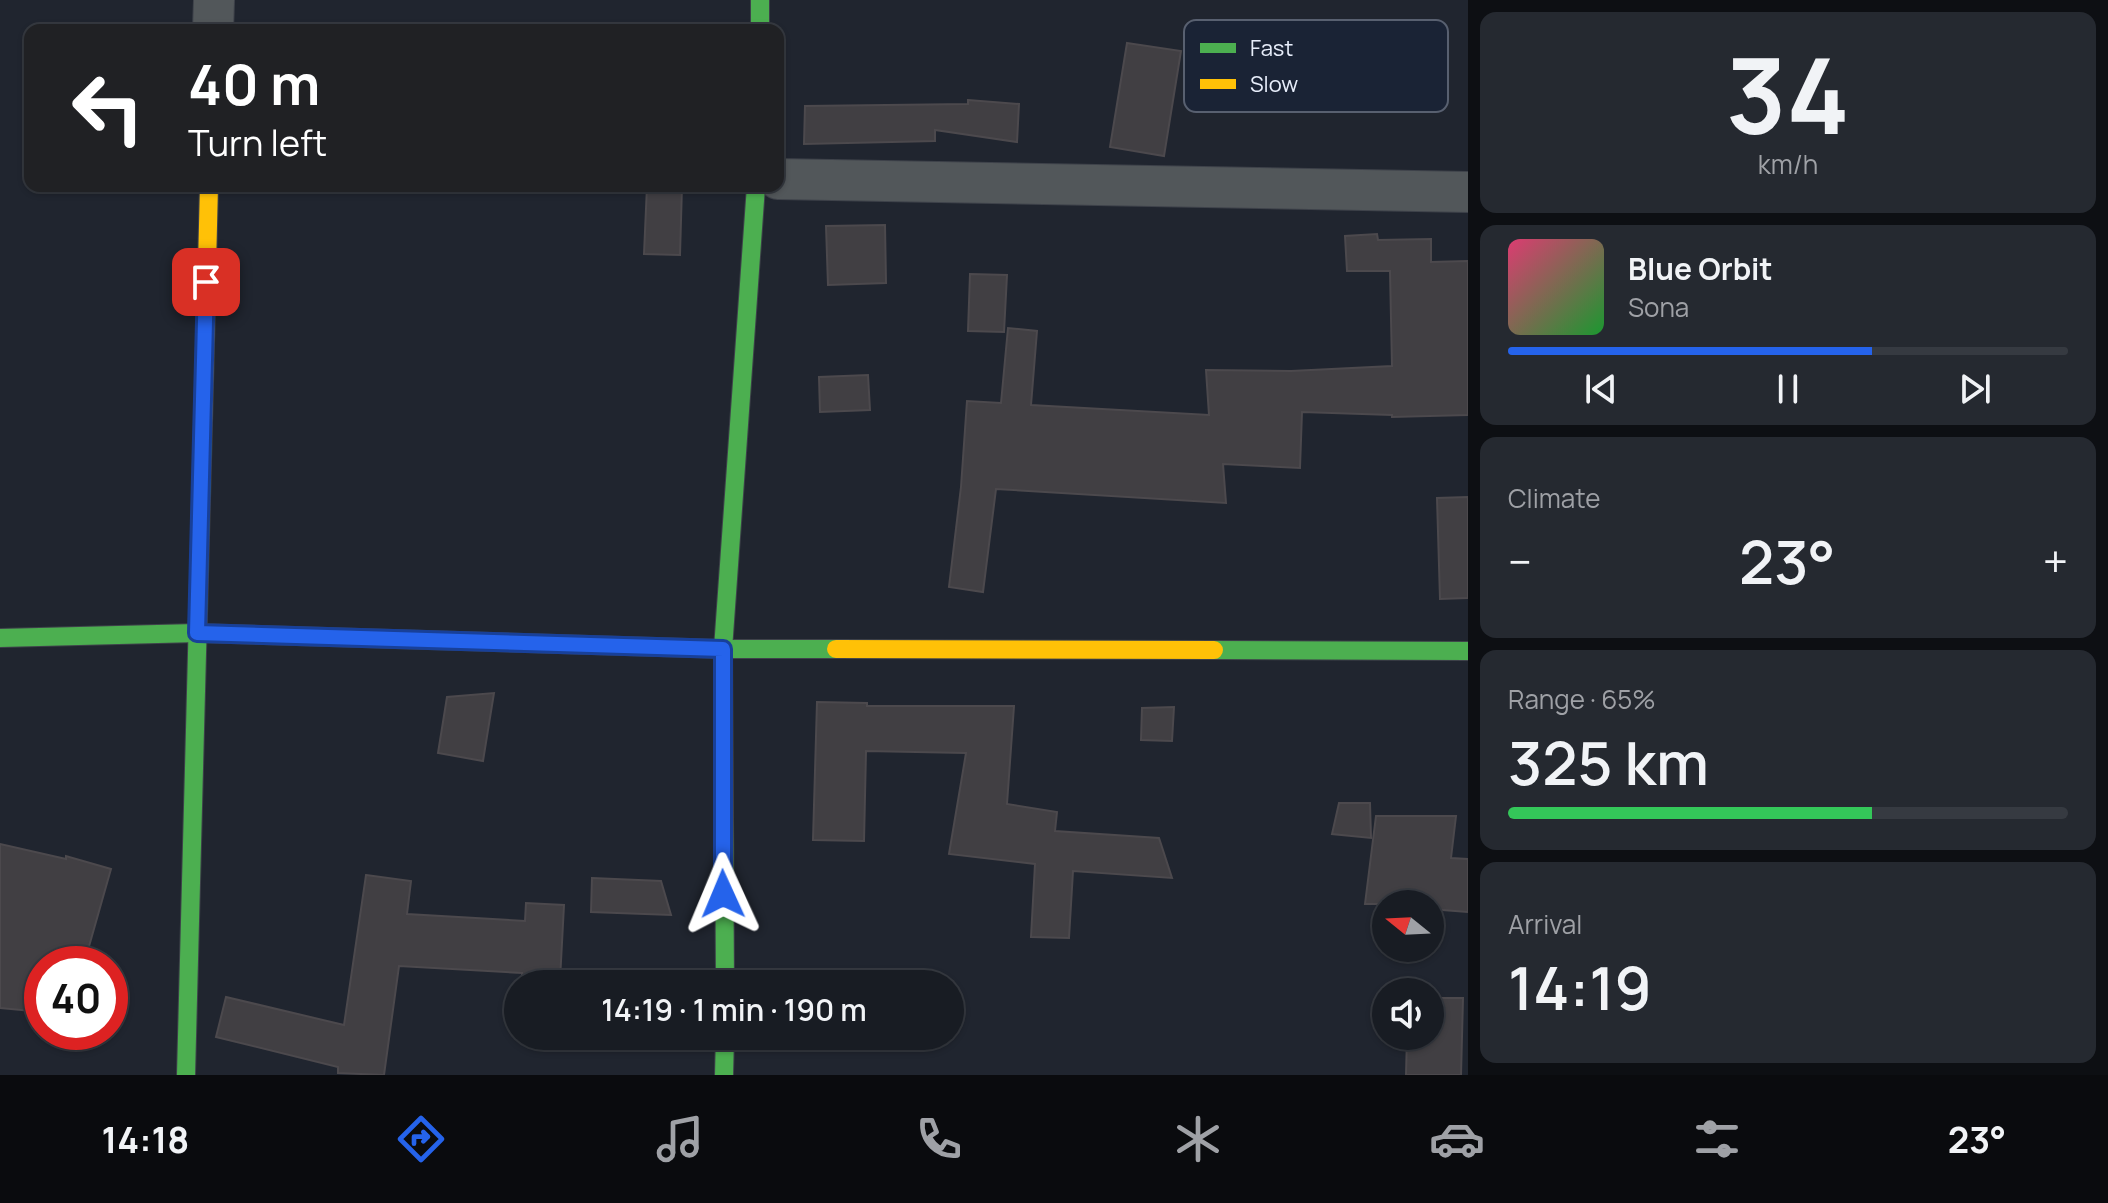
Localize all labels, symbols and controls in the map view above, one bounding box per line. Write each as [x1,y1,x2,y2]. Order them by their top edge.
legend [1184,20,1448,112]
text: 34 [1726,23,1850,165]
text: Fast [1250,33,1293,63]
text: 40 m [188,45,320,122]
icon: left [56,56,160,160]
text: Slow [1250,69,1298,99]
text: Turn left [188,118,327,167]
text: km/h [1758,146,1818,182]
pin [172,248,240,316]
text: Blue Orbit [1628,248,1773,289]
icon: arrive [184,260,228,304]
text: Sona [1628,289,1689,325]
icon: previous [1579,367,1623,411]
icon: pause [1766,367,1810,411]
icon: next [1953,367,1997,411]
text: Climate [1508,480,1600,516]
text: 23° [1739,520,1835,602]
text: − [1508,531,1532,591]
text: + [2043,531,2068,591]
text: Range · 65% [1508,681,1656,717]
text: 325 km [1508,721,1709,803]
position arrow [681,852,765,936]
north arrow [1372,890,1444,962]
map controls [1372,890,1444,1050]
text: Arrival [1508,906,1582,942]
speed limit sign: 40 [24,946,128,1050]
text: 14:19 [1508,946,1652,1028]
button: sound [1372,978,1444,1050]
text: 14:19 · 1 min · 190 m [601,989,867,1030]
icon: directions [393,1111,449,1167]
icon: music [652,1111,708,1167]
icon: phone [911,1111,967,1167]
icon: climate [1170,1111,1226,1167]
icon: car [1429,1111,1485,1167]
icon: filters [1689,1111,1745,1167]
text: 14:18 [102,1115,189,1164]
text: 23° [1948,1115,2006,1164]

